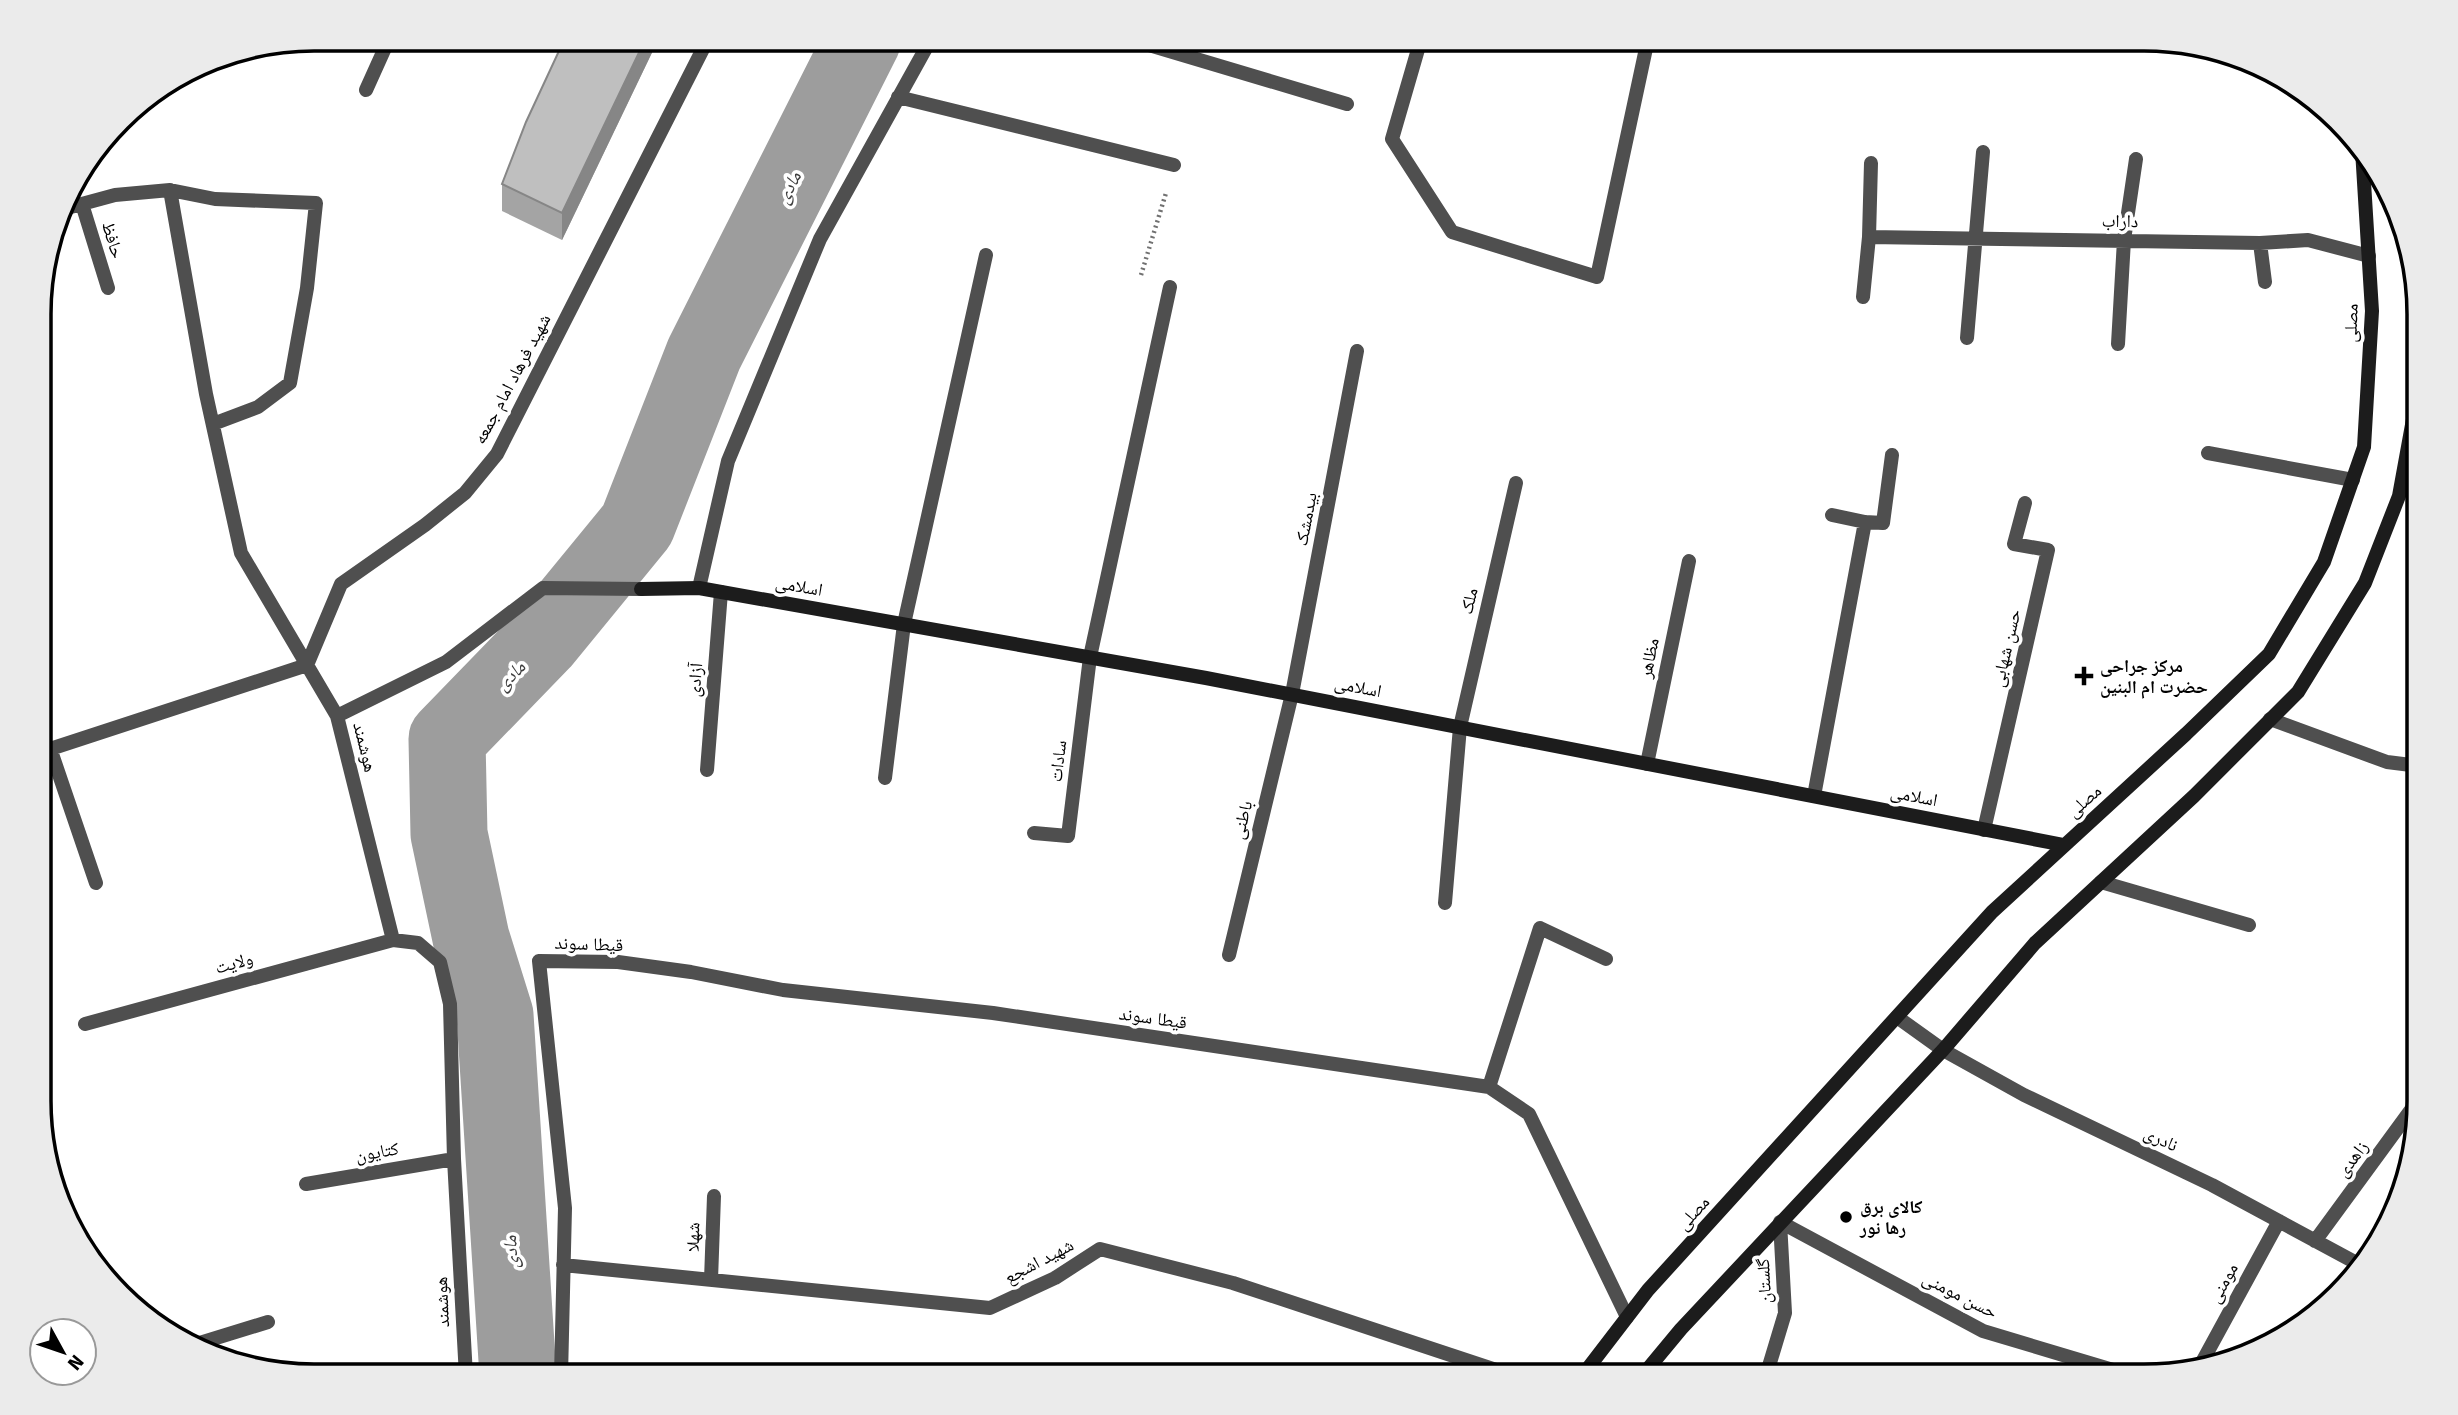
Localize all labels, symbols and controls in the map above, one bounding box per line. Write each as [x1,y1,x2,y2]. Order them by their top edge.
water label: مادی [771,167,806,207]
street label: داراب [2101,210,2139,232]
street label: حافظ [97,219,129,261]
street label: مصلی [2339,303,2363,343]
street label: شهید فرهاد امام جمعه [468,310,556,448]
street label: بیدمشک [1290,490,1322,548]
street label: اسلامی [774,571,824,601]
street label: ملک [1455,586,1483,616]
street label: حسن شهابی [1986,607,2026,689]
street label: مظاهر [1634,636,1664,681]
water label: مادی [491,655,530,695]
place label: مرکز جراحی حضرت ام البنین [2100,655,2208,699]
street label: آزادی [683,662,707,698]
marker: مرکز جراحی حضرت ام البنین [2074,666,2094,686]
street label: اسلامی [1332,672,1384,702]
street label: هوشمند [348,720,382,774]
street label: سادات [1045,739,1071,783]
street label: مصلی [2062,780,2106,822]
street label: اسلامی [1888,781,1940,811]
street label: باطنی [1227,798,1257,842]
street label: قیطا سوند [554,932,624,956]
street label: ولایت [212,947,256,979]
street label: قیطا سوند [1118,1002,1188,1034]
street label: نادری [2140,1122,2182,1156]
street label: زاهدی [2331,1136,2373,1182]
street label: کتایون [354,1137,401,1167]
street label: مصلی [1672,1191,1714,1235]
place label: کالای برق رها نور [1859,1196,1923,1239]
marker: کالای برق رها نور [1838,1209,1854,1225]
street label: شهلا [681,1222,705,1252]
water label: مادی [498,1234,523,1269]
street label: شهید اشجع [1001,1234,1078,1289]
street label: گلستان [1752,1257,1776,1304]
street label: مومنی [2203,1259,2243,1307]
street label: حسن مومنی [1919,1267,2001,1323]
street label: هوشمند [430,1276,454,1328]
north arrow [28,1317,98,1387]
text: N [63,1350,89,1375]

